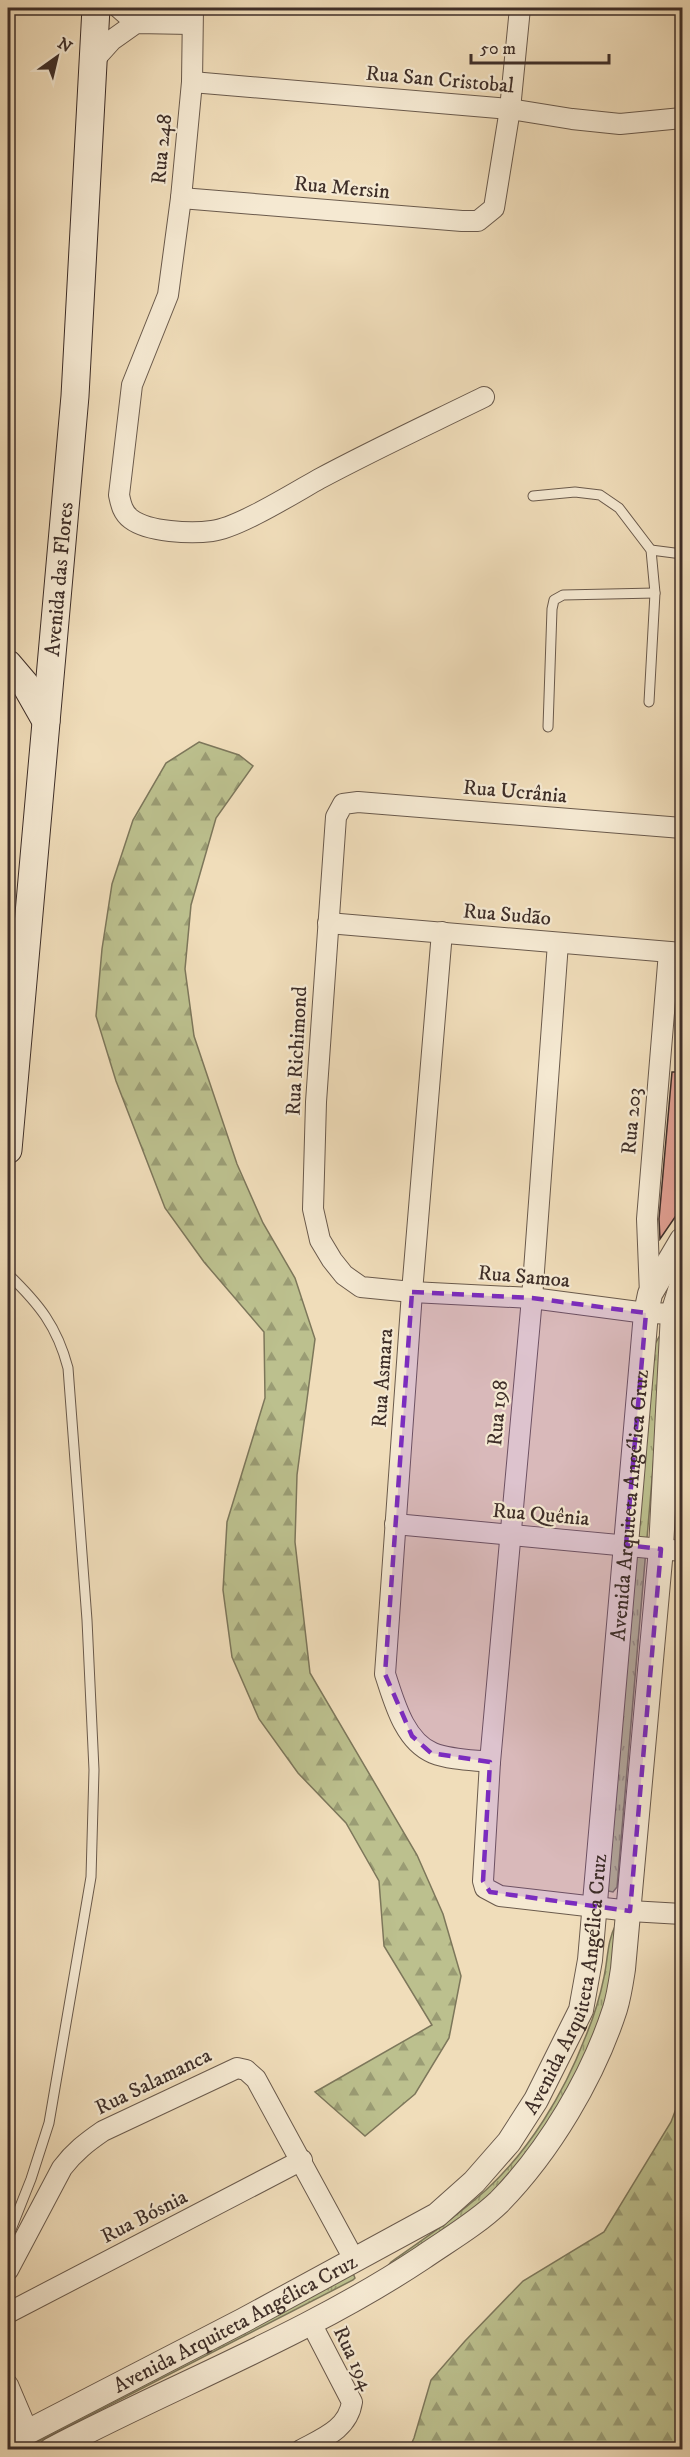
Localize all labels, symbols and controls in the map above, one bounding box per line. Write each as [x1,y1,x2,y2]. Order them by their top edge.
north arrow [27,27,87,87]
scale bar [471,27,609,65]
text: N [54,33,76,57]
text: 50 m [480,38,516,60]
street label: Rua San Cristobal [365,61,516,100]
street label: Rua 248 [146,113,178,185]
street label: Rua Mersin [293,171,391,205]
street label: Avenida das Flores [40,501,80,658]
street label: Rua Ucrânia [462,774,568,810]
street label: Rua Sudão [462,898,552,932]
street label: Rua Richimond [281,985,313,1116]
street label: Rua 203 [616,1087,648,1156]
street label: Rua Samoa [477,1260,571,1294]
street label: Rua Asmara [367,1328,399,1429]
street label: Avenida Arquiteta Angélica Cruz [606,1369,655,1642]
street label: Rua 198 [482,1379,514,1447]
street label: Rua Quênia [491,1498,591,1532]
street label: Avenida Arquiteta Angélica Cruz [518,1853,613,2119]
street label: Rua Salamanca [91,2043,216,2121]
street label: Rua Bósnia [97,2184,192,2250]
street label: Avenida Arquiteta Angélica Cruz [109,2249,362,2399]
street label: Rua 194 [327,2322,380,2395]

